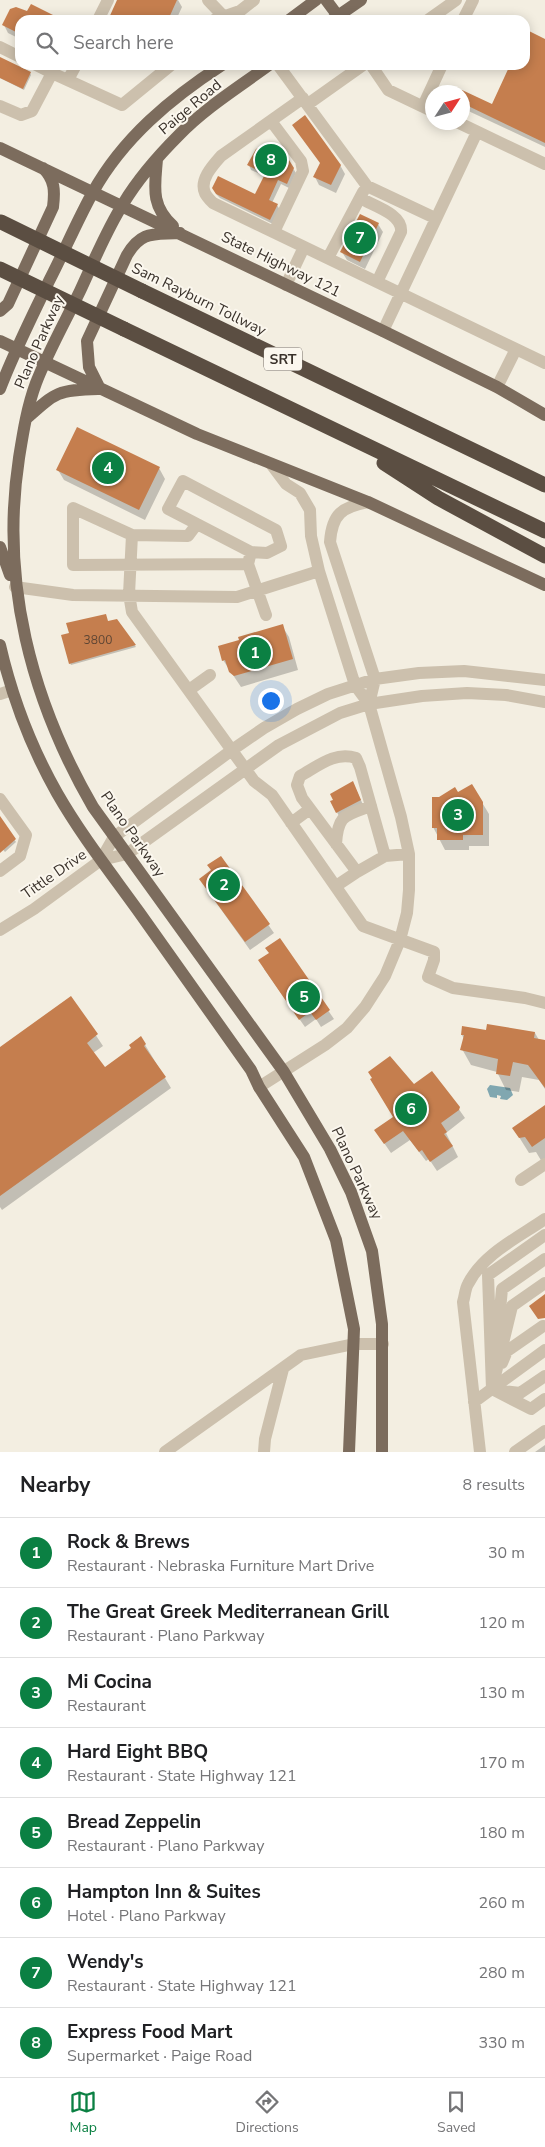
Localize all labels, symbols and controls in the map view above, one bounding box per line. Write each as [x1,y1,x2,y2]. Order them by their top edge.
search box [15,15,530,70]
icon: search [33,29,61,57]
text: Search here [73,30,174,56]
street label: Paige Road [154,75,226,139]
north arrow [425,85,470,130]
pin: 8 [255,141,287,179]
pin: 7 [344,219,376,257]
street label: State Highway 121 [218,226,344,302]
street label: Sam Rayburn Tollway [128,258,270,340]
street label: Plano Parkway [9,292,69,392]
road number: SRT [264,348,302,370]
pin: 4 [92,449,124,487]
house number: 3800 [84,632,112,648]
pin: 1 [239,634,271,672]
your location [258,688,284,714]
street label: Plano Parkway [96,787,170,881]
pin: 3 [442,796,474,834]
street label: Tittle Drive [18,844,90,904]
pin: 2 [208,866,240,904]
pin: 5 [288,978,320,1016]
pin: 6 [395,1090,427,1128]
street label: Plano Parkway [327,1123,387,1223]
text: Nearby [20,1471,90,1499]
text: 8 results [463,1474,525,1496]
text: Rock & Brews [67,1529,190,1555]
text: 1 [31,1542,41,1564]
text: 30 m [488,1542,525,1564]
text: Restaurant · Nebraska Furniture Mart Drive [67,1555,374,1577]
text: The Great Greek Mediterranean Grill [67,1599,389,1625]
text: 2 [31,1612,41,1634]
text: 120 m [478,1612,525,1634]
text: Restaurant · Plano Parkway [67,1625,264,1647]
text: Mi Cocina [67,1669,152,1695]
text: 3 [31,1682,41,1704]
text: 130 m [478,1682,525,1704]
text: Restaurant [67,1695,146,1717]
text: Hard Eight BBQ [67,1739,208,1765]
text: 4 [31,1752,41,1774]
text: 170 m [478,1752,525,1774]
text: Restaurant · State Highway 121 [67,1765,297,1787]
text: Bread Zeppelin [67,1809,201,1835]
text: 5 [31,1822,41,1844]
text: 180 m [478,1822,525,1844]
text: Restaurant · Plano Parkway [67,1835,264,1857]
text: Hampton Inn & Suites [67,1879,261,1905]
text: 6 [31,1892,41,1914]
text: 260 m [478,1892,525,1914]
text: Hotel · Plano Parkway [67,1905,226,1927]
text: Wendy's [67,1949,144,1975]
text: 7 [31,1962,41,1984]
text: 280 m [478,1962,525,1984]
text: Restaurant · State Highway 121 [67,1975,297,1997]
text: Express Food Mart [67,2019,232,2045]
text: 8 [31,2032,41,2054]
text: 330 m [478,2032,525,2054]
text: Supermarket · Paige Road [67,2045,252,2067]
tab: Map [69,2088,97,2137]
tab: Directions [236,2088,299,2137]
tab: Saved [437,2088,476,2137]

